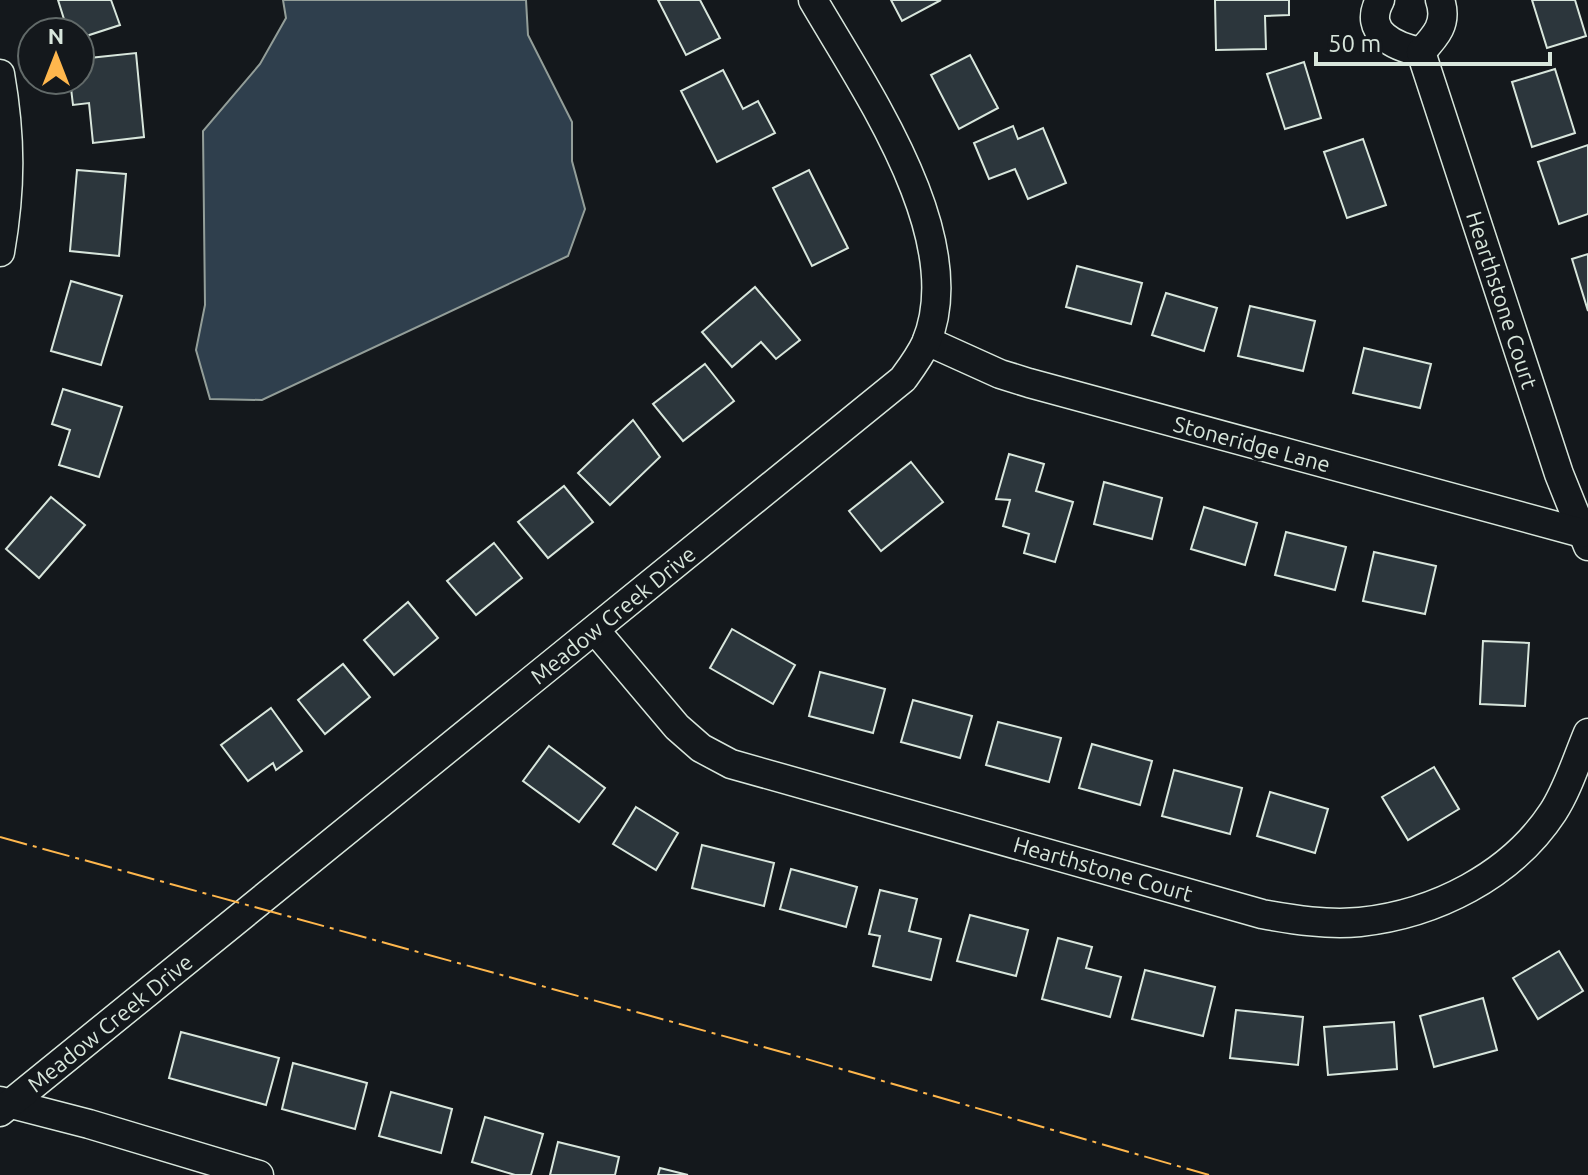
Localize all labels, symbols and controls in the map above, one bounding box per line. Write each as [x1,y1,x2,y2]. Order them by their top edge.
north arrow [16,16,96,96]
scale bar [1316,16,1550,66]
text: N [48,23,64,48]
text: 50 m [1328,30,1381,57]
street label: Hearthstone Court [1462,208,1543,392]
street label: Stoneridge Lane [1171,411,1333,476]
street label: Meadow Creek Drive [525,540,700,689]
street label: Hearthstone Court [1011,831,1196,906]
street label: Meadow Creek Drive [22,948,197,1097]

